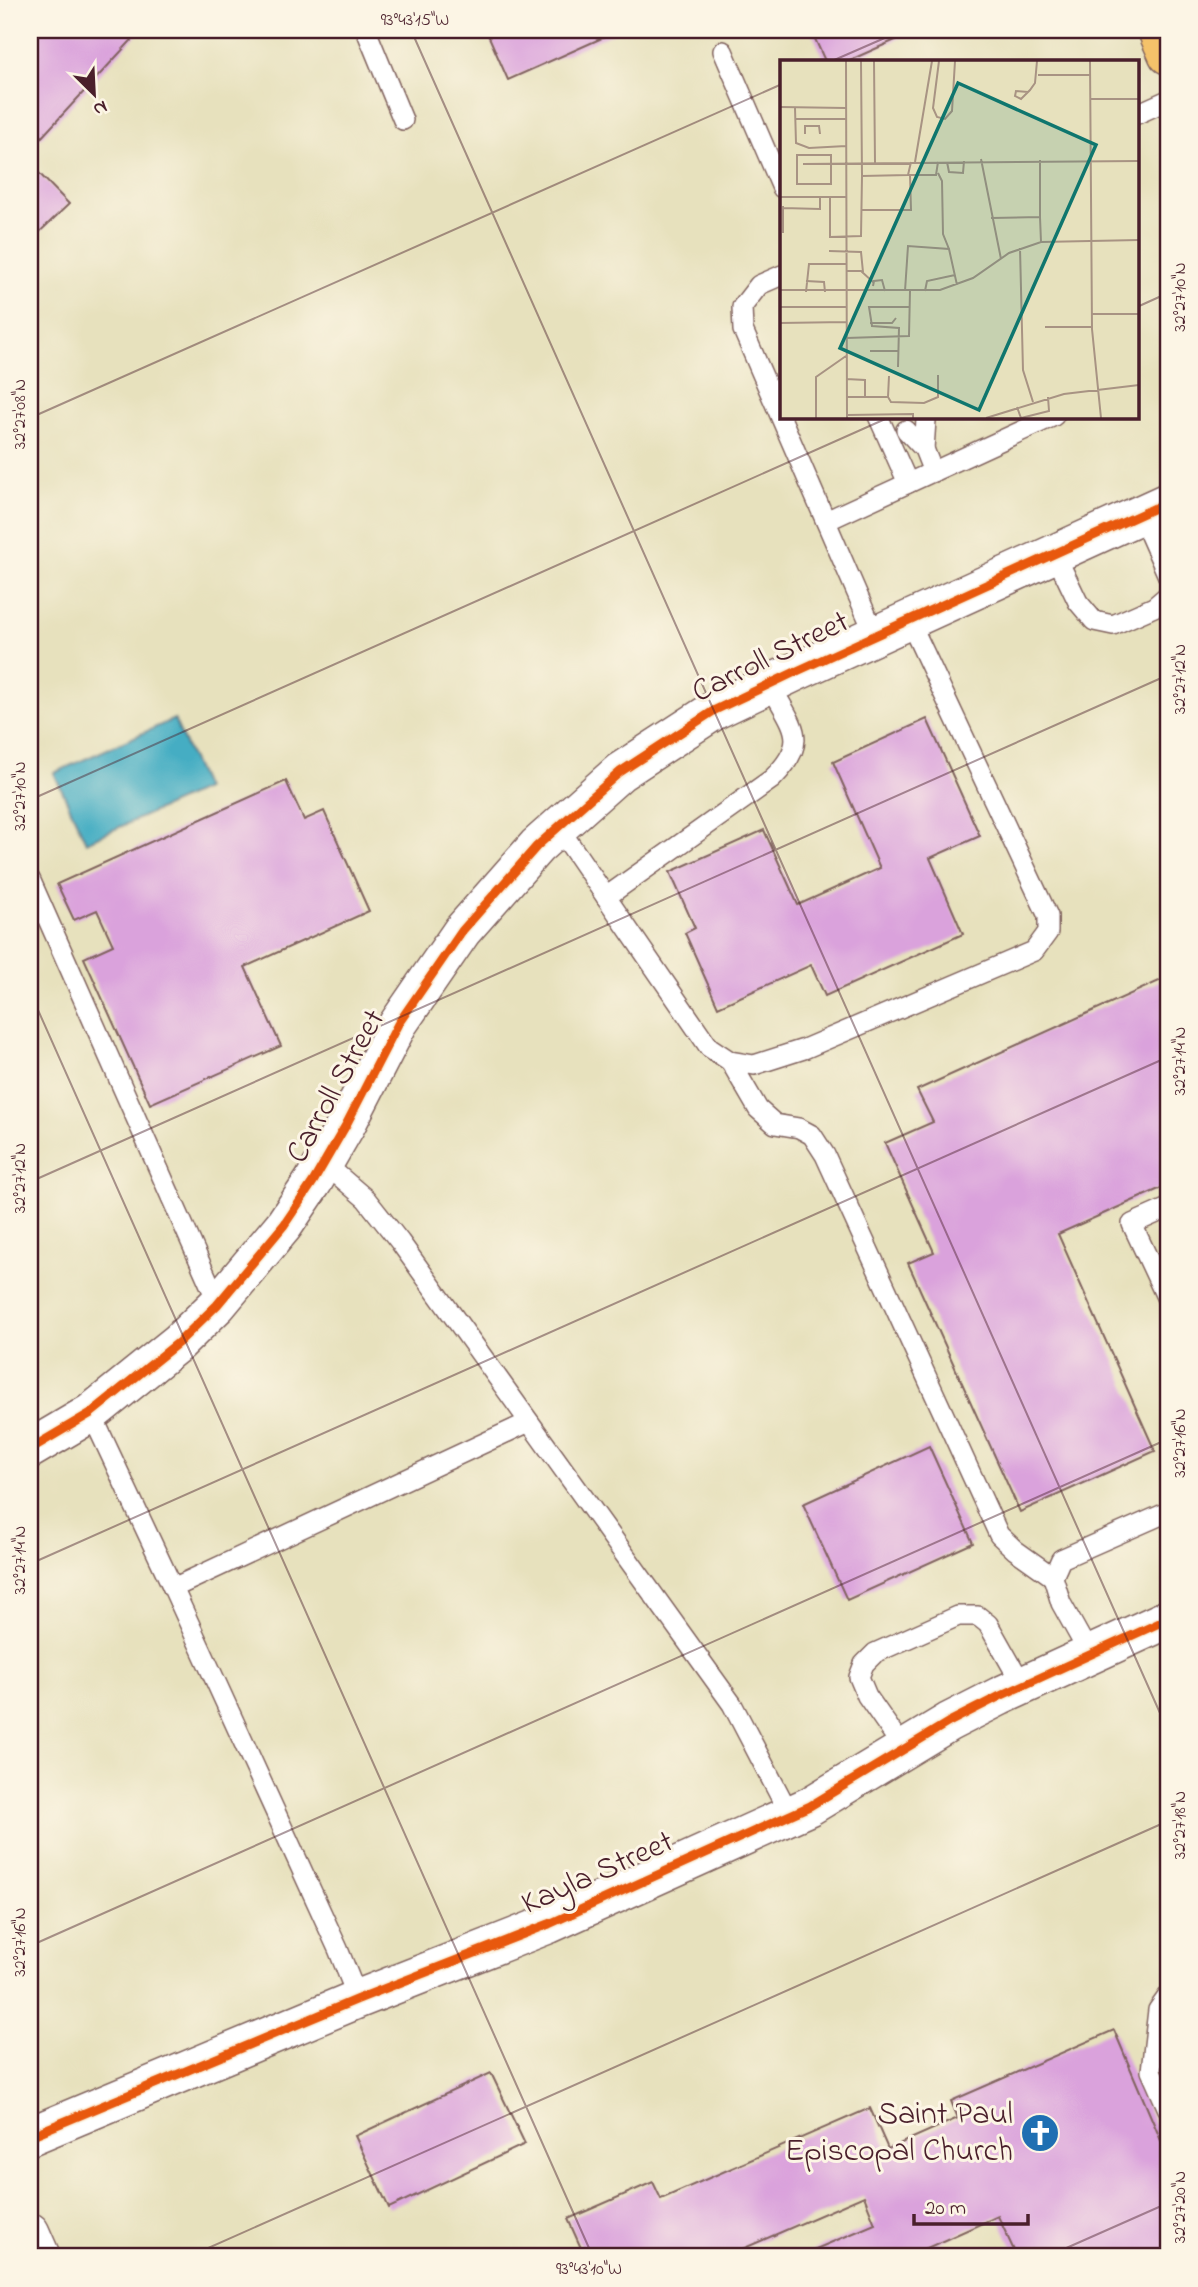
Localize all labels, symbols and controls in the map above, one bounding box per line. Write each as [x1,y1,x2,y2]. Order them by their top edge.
text: 93°43'15"W [381,8,449,34]
north arrow [60,60,130,130]
inset map [780,60,1138,418]
text: N [88,92,111,122]
text: 32°27'10"N [1168,262,1194,332]
text: 32°27'08"N [8,379,34,449]
street label: Carroll Street [684,600,858,716]
text: 32°27'12"N [1168,644,1194,714]
text: 32°27'10"N [8,761,34,831]
street label: Carroll Street [275,1001,399,1173]
text: 32°27'14"N [1168,1027,1194,1095]
text: 32°27'12"N [8,1143,34,1213]
text: 32°27'16"N [1168,1408,1194,1478]
text: 32°27'14"N [8,1526,34,1594]
text: 32°27'18"N [1168,1791,1194,1859]
street label: Kayla Street [514,1820,682,1928]
text: 32°27'16"N [8,1907,34,1977]
place label: Saint Paul Episcopal Church [785,2092,1013,2176]
church icon: Saint Paul Episcopal Church [1019,2112,1061,2154]
text: 32°27'20"N [1168,2171,1194,2243]
scale bar [914,2182,1028,2226]
text: 20 m [925,2194,966,2224]
text: 93°43'10"W [556,2257,622,2283]

